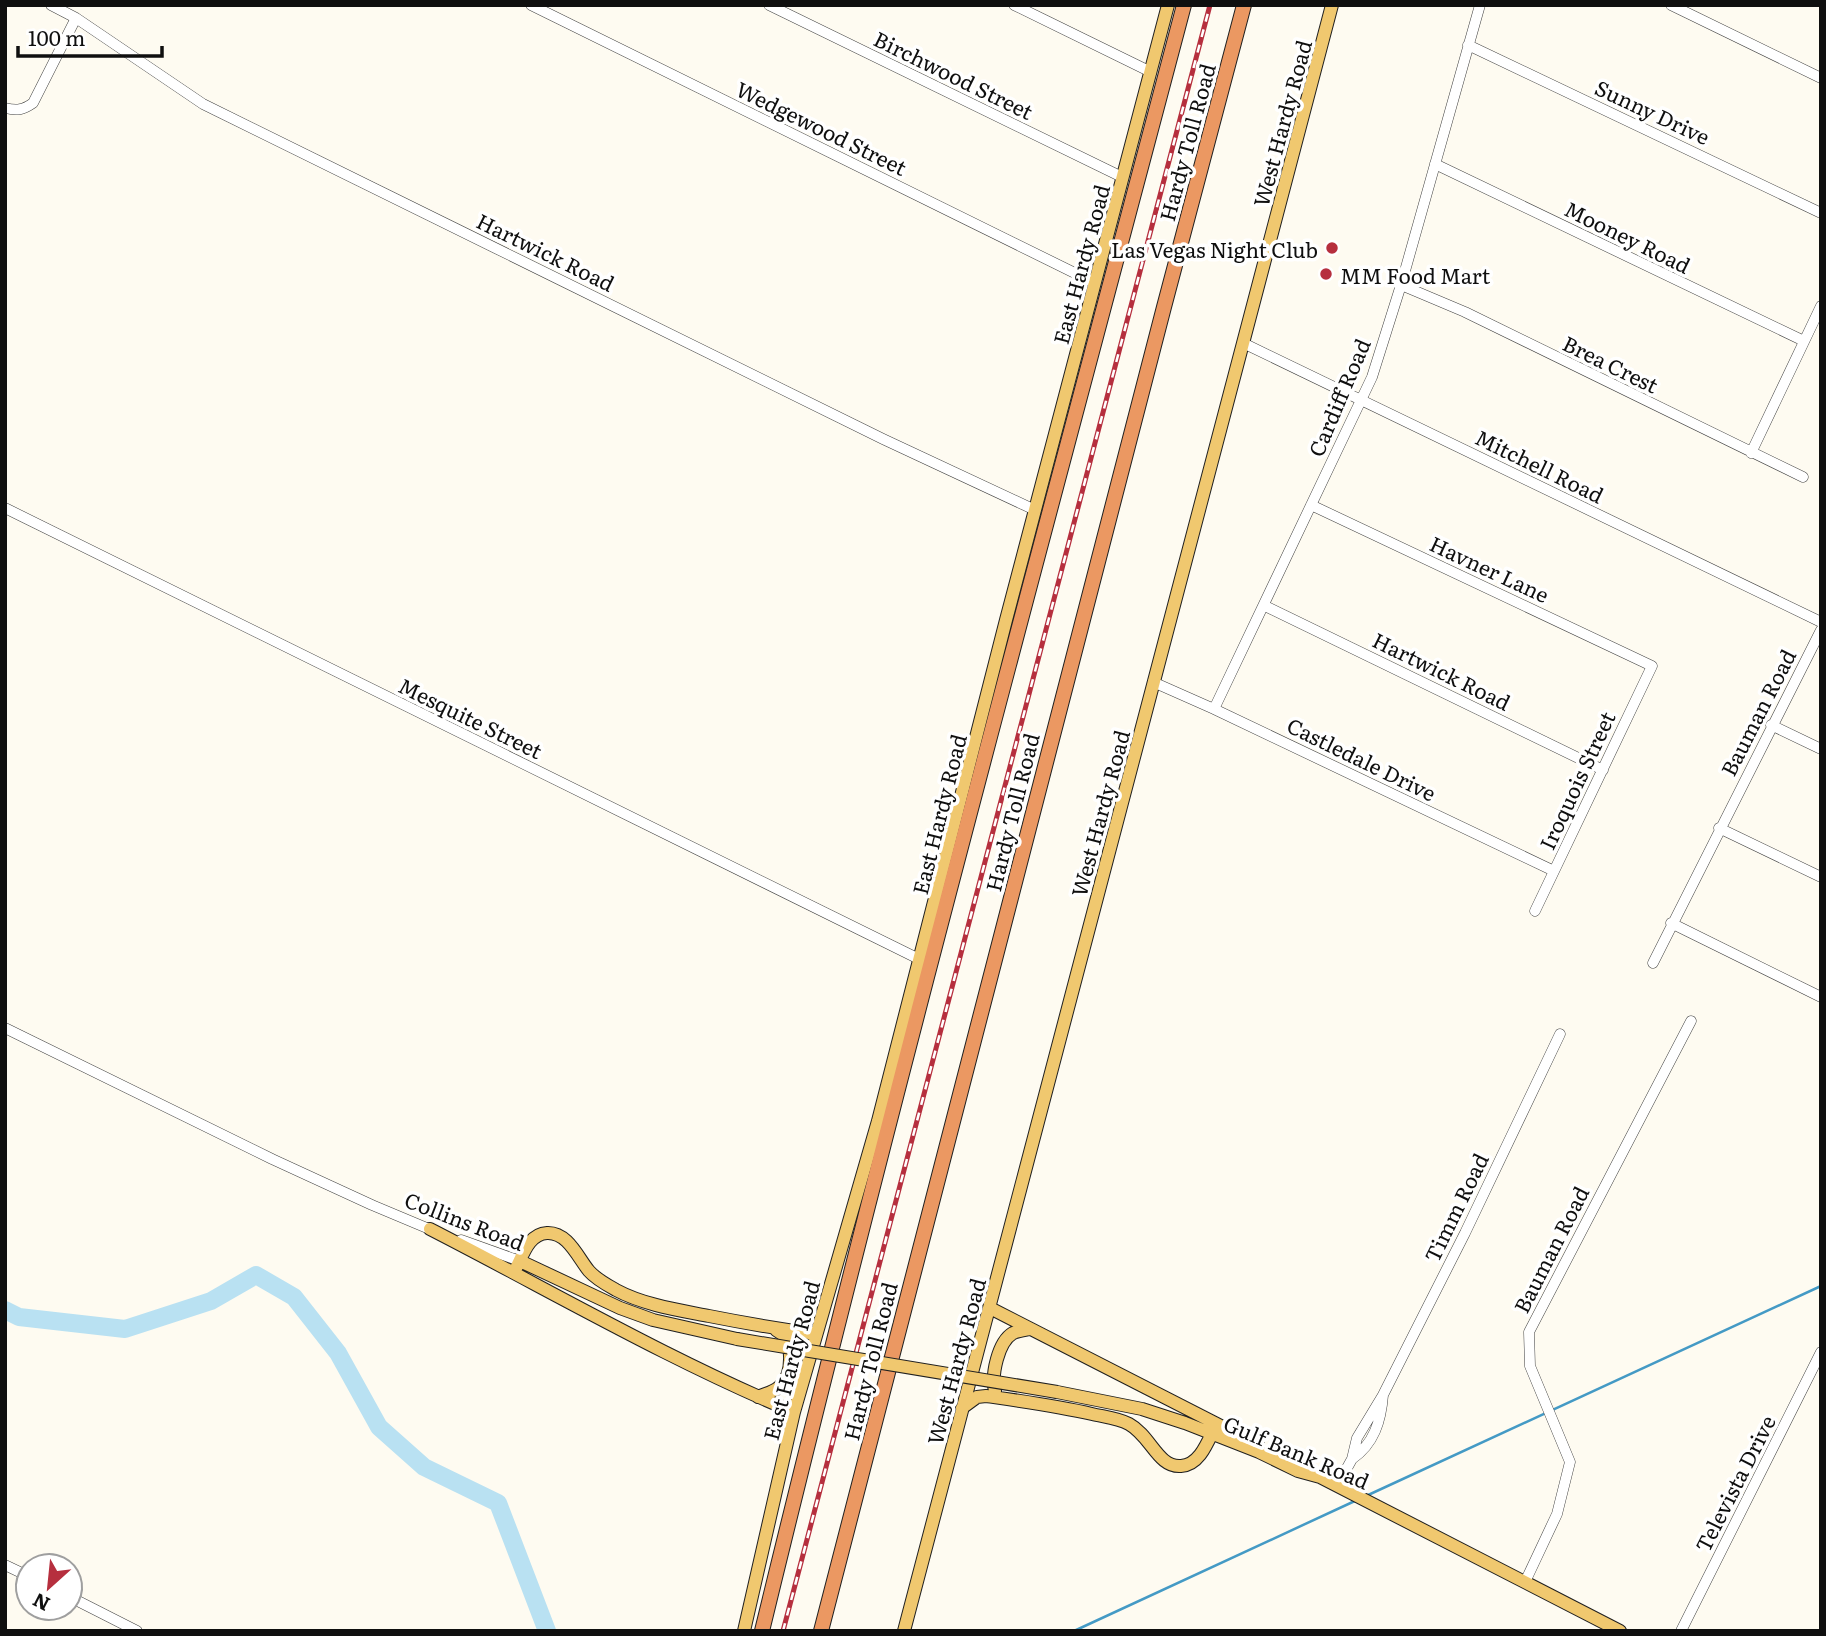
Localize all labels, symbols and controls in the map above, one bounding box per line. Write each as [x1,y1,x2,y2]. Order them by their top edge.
scale bar [18,14,161,58]
text: 100 m [28,21,85,52]
street label: Birchwood Street [869,22,1039,126]
street label: West Hardy Road [1244,36,1318,210]
street label: Hardy Toll Road [1150,60,1222,224]
street label: Sunny Drive [1590,71,1716,151]
street label: Wedgewood Street [731,72,913,182]
street label: East Hardy Road [1044,180,1116,347]
street label: Mooney Road [1560,192,1696,280]
street label: Hartwick Road [472,204,620,298]
place label: Las Vegas Night Club [1111,233,1318,264]
marker: Las Vegas Night Club [1324,240,1340,256]
place label: MM Food Mart [1340,259,1491,290]
marker: MM Food Mart [1318,266,1334,282]
street label: Brea Crest [1558,327,1664,400]
street label: Cardiff Road [1299,333,1377,461]
street label: Mitchell Road [1471,420,1610,510]
street label: Havner Lane [1425,527,1555,609]
street label: Hartwick Road [1368,623,1516,717]
street label: Bauman Road [1712,643,1802,781]
street label: Mesquite Street [394,669,549,765]
street label: Iroquois Street [1530,705,1622,854]
street label: Castledale Drive [1282,708,1442,808]
street label: West Hardy Road [1062,726,1136,900]
street label: Hardy Toll Road [976,729,1046,894]
street label: East Hardy Road [903,730,973,897]
street label: Timm Road [1415,1147,1495,1267]
street label: Bauman Road [1505,1180,1595,1318]
street label: Collins Road [401,1183,530,1257]
street label: West Hardy Road [918,1274,992,1448]
street label: East Hardy Road [754,1276,826,1443]
street label: Hardy Toll Road [834,1278,904,1443]
street label: Gulf Bank Road [1219,1406,1375,1496]
street label: Televista Drive [1686,1409,1782,1557]
north arrow [14,1552,84,1622]
text: N [27,1587,54,1619]

